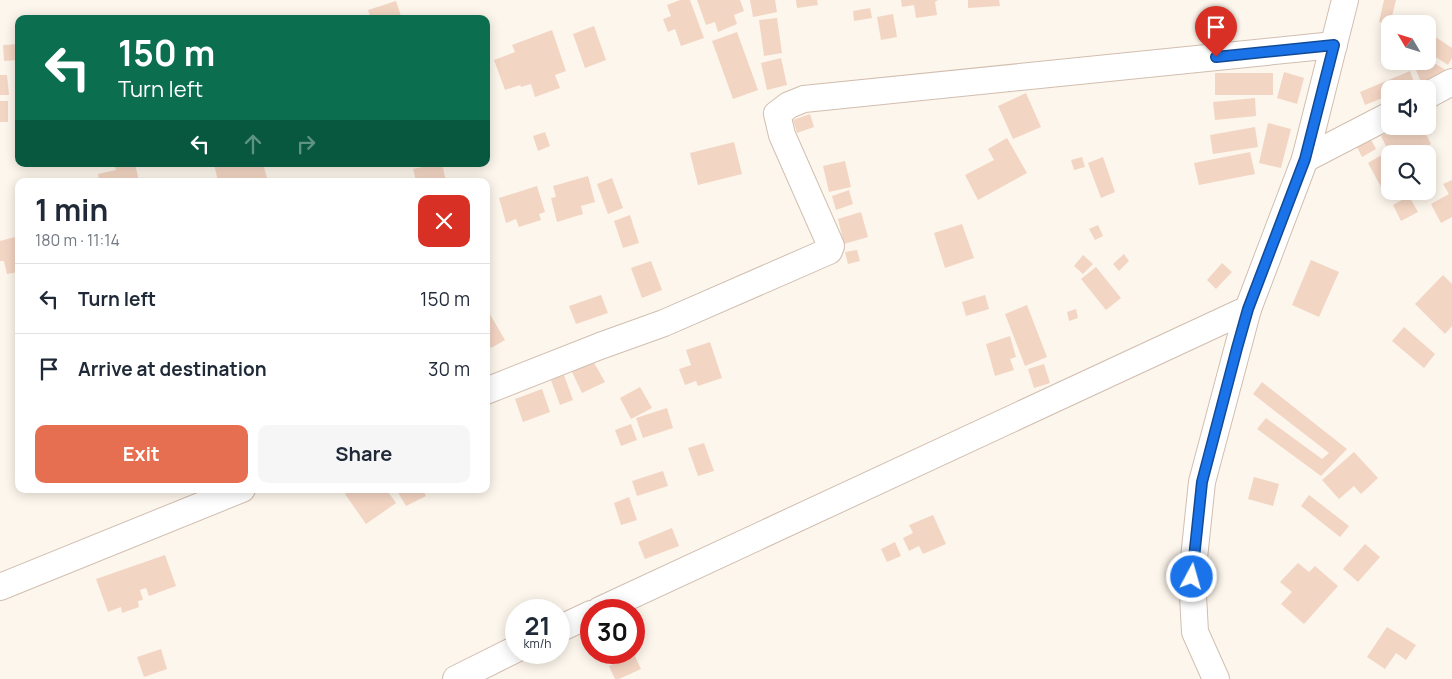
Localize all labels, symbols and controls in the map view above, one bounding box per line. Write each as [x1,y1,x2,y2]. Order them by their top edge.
pin [1195,6,1237,57]
icon: arrive [1202,13,1230,41]
north arrow [1381,15,1436,70]
map controls [1381,15,1436,200]
text: 150 m [118,29,215,77]
icon: left [35,35,100,100]
text: Turn left [118,74,203,104]
button: sound [1381,80,1436,135]
icon: left [186,130,214,158]
icon: ahead [239,130,267,158]
icon: right [292,130,320,158]
button: search [1381,145,1436,200]
text: 1 min [35,189,108,230]
button: close [418,195,470,247]
text: 180 m · 11:14 [35,229,120,251]
icon: left [35,285,63,313]
text: Turn left [78,286,156,312]
text: 150 m [420,286,470,312]
icon: arrive [35,355,63,383]
text: Arrive at destination [78,356,267,382]
text: 30 m [428,356,470,382]
button: Exit [35,425,248,483]
button: Share [258,425,470,483]
position arrow [1165,550,1217,602]
speed limit sign: 30 [580,599,645,664]
text: 21 [525,608,550,643]
text: km/h [524,635,551,652]

